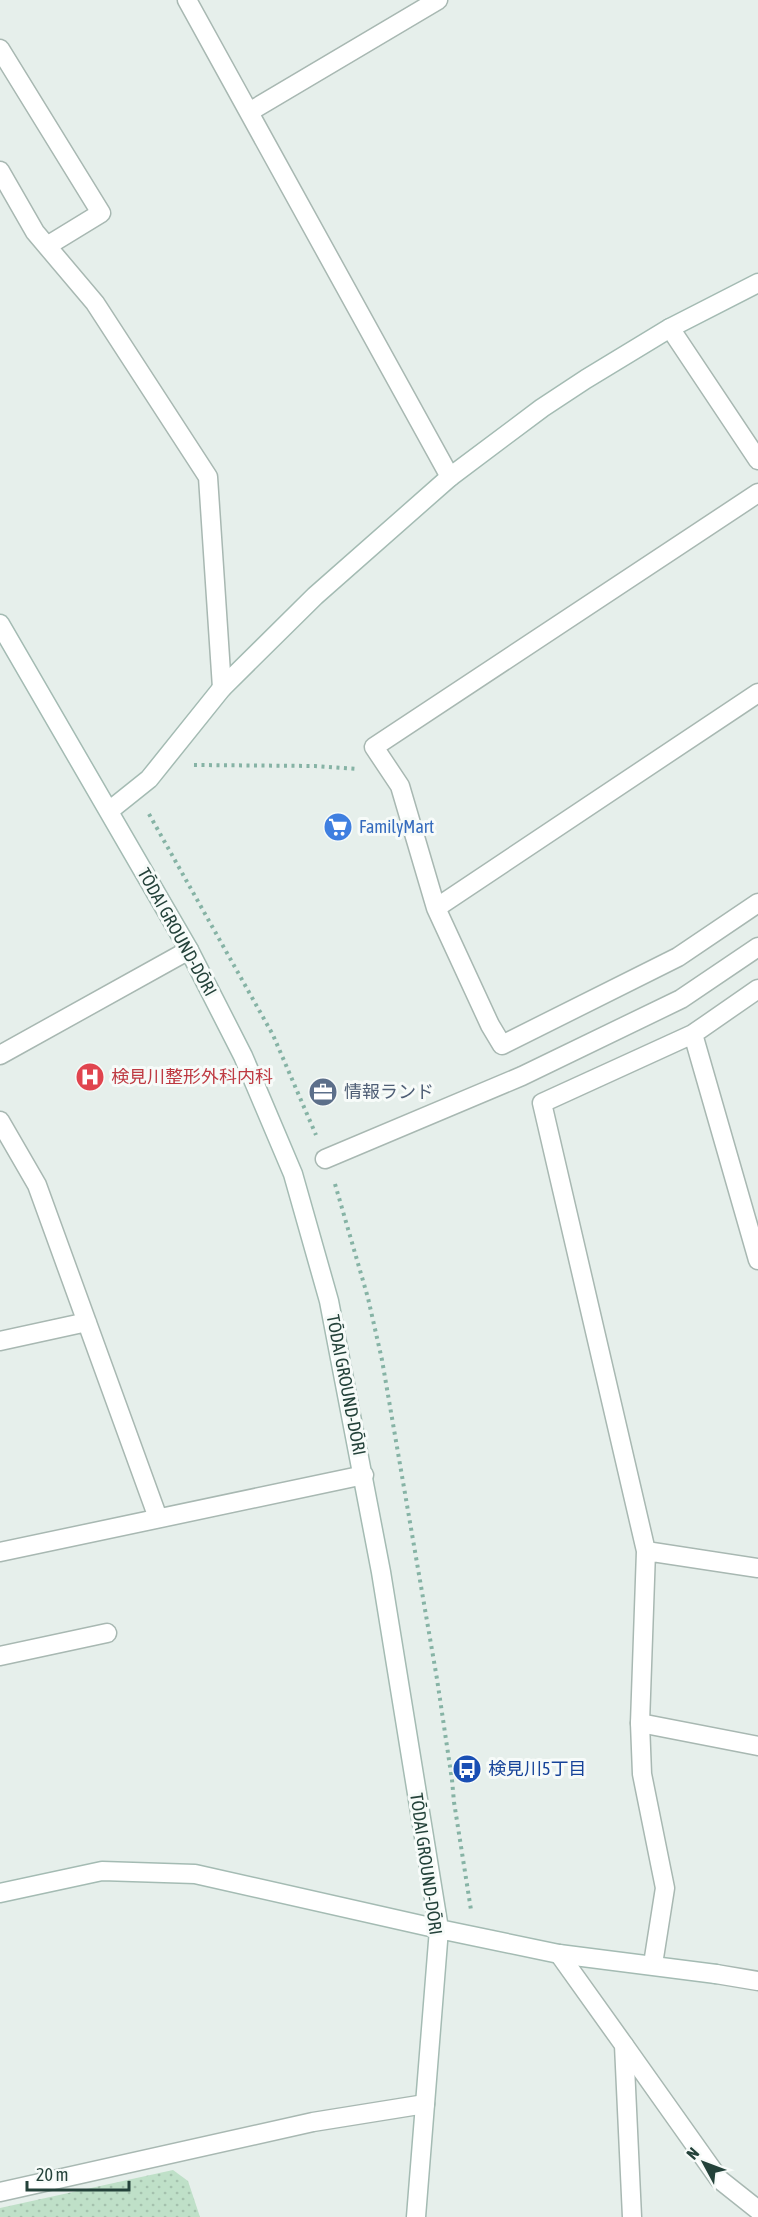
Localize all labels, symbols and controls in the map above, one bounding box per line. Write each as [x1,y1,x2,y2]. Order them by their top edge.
supermarket icon: FamilyMart [322,811,354,843]
place label: FamilyMart [359,816,434,837]
street label: TŌDAI GROUND-DŌRI [134,864,221,999]
hospital icon: 検見川整形外科内科 [74,1061,106,1093]
place label: 検見川整形外科内科 [111,1066,273,1087]
office icon: 情報ランド [307,1076,339,1108]
place label: 情報ランド [344,1081,434,1102]
street label: TŌDAI GROUND-DŌRI [323,1313,370,1457]
bus stop icon: 検見川5丁目 [451,1753,483,1785]
place label: 検見川5丁目 [488,1758,586,1779]
street label: TŌDAI GROUND-DŌRI [406,1792,447,1936]
north arrow [674,2133,734,2193]
text: N [683,2144,703,2163]
scale bar [27,2154,129,2192]
text: 20 m [36,2164,68,2185]

